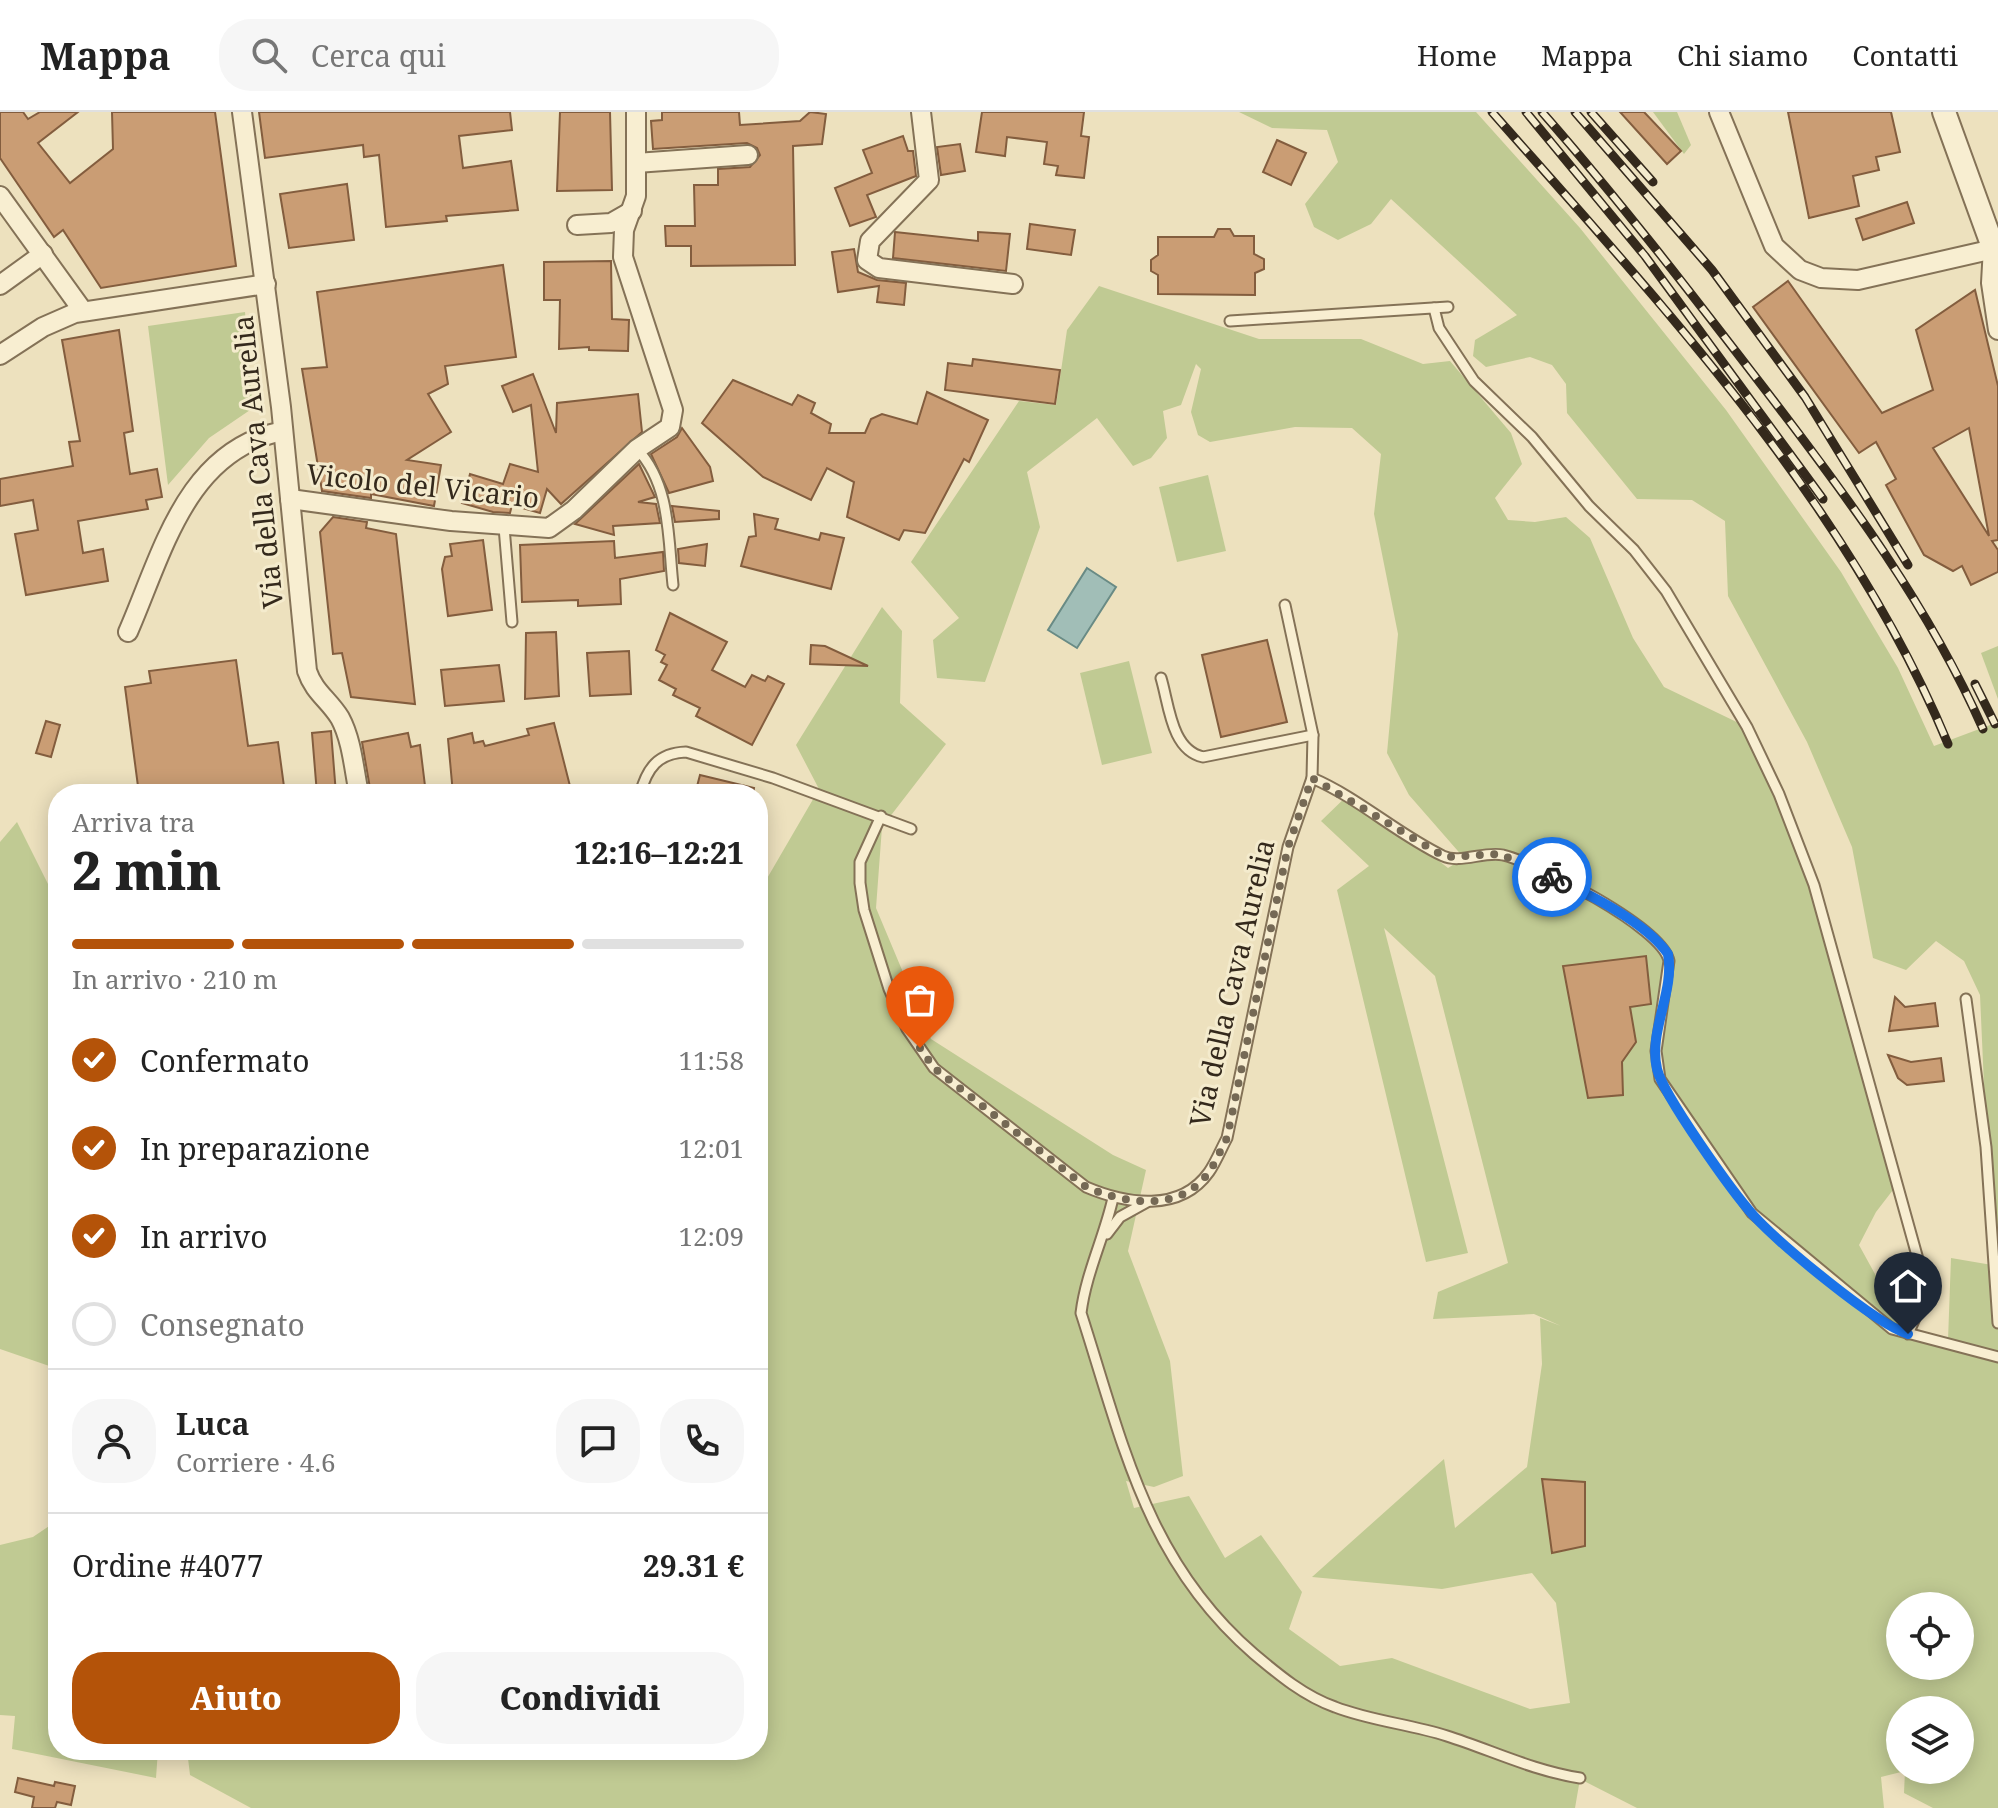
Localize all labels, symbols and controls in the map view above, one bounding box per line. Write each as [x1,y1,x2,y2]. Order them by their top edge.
search box [219,19,779,91]
text: Mappa [40,29,171,81]
icon: search [247,33,291,77]
text: Cerca qui [311,35,446,76]
text: Home [1417,36,1497,74]
text: Mappa [1541,36,1633,74]
text: Chi siamo [1677,36,1808,74]
text: Contatti [1852,36,1958,74]
street label: Via della Cava Aurelia [223,314,291,610]
street label: Vicolo del Vicario [305,454,541,516]
text: Arriva tra [72,804,195,840]
text: 12:16–12:21 [574,832,744,873]
text: 2 min [72,834,221,905]
street label: Via della Cava Aurelia [1179,835,1283,1131]
courier [1512,837,1592,917]
icon: bike [1530,855,1574,899]
text: In arrivo · 210 m [72,961,278,997]
pin [886,966,954,1048]
icon: bag [898,978,942,1022]
icon: check [72,1038,116,1082]
text: Confermato [140,1040,309,1081]
text: 11:58 [678,1042,744,1078]
icon: check [72,1126,116,1170]
text: In preparazione [140,1128,370,1169]
text: 12:01 [678,1130,744,1166]
icon: check [72,1214,116,1258]
text: In arrivo [140,1216,268,1257]
text: 12:09 [678,1218,744,1254]
pin [1874,1252,1942,1334]
icon: home [1886,1264,1930,1308]
text: Consegnato [140,1304,305,1345]
button: person [72,1399,156,1483]
button: chat [556,1399,640,1483]
button: phone [660,1399,744,1483]
text: Luca [176,1403,249,1444]
text: Corriere · 4.6 [176,1444,335,1480]
text: Ordine #4077 [72,1545,263,1586]
text: 29.31 € [643,1545,744,1586]
map controls [1886,1592,1974,1784]
button: locate [1886,1592,1974,1680]
button: Aiuto [72,1652,400,1744]
button: Condividi [416,1652,744,1744]
button: layers [1886,1696,1974,1784]

